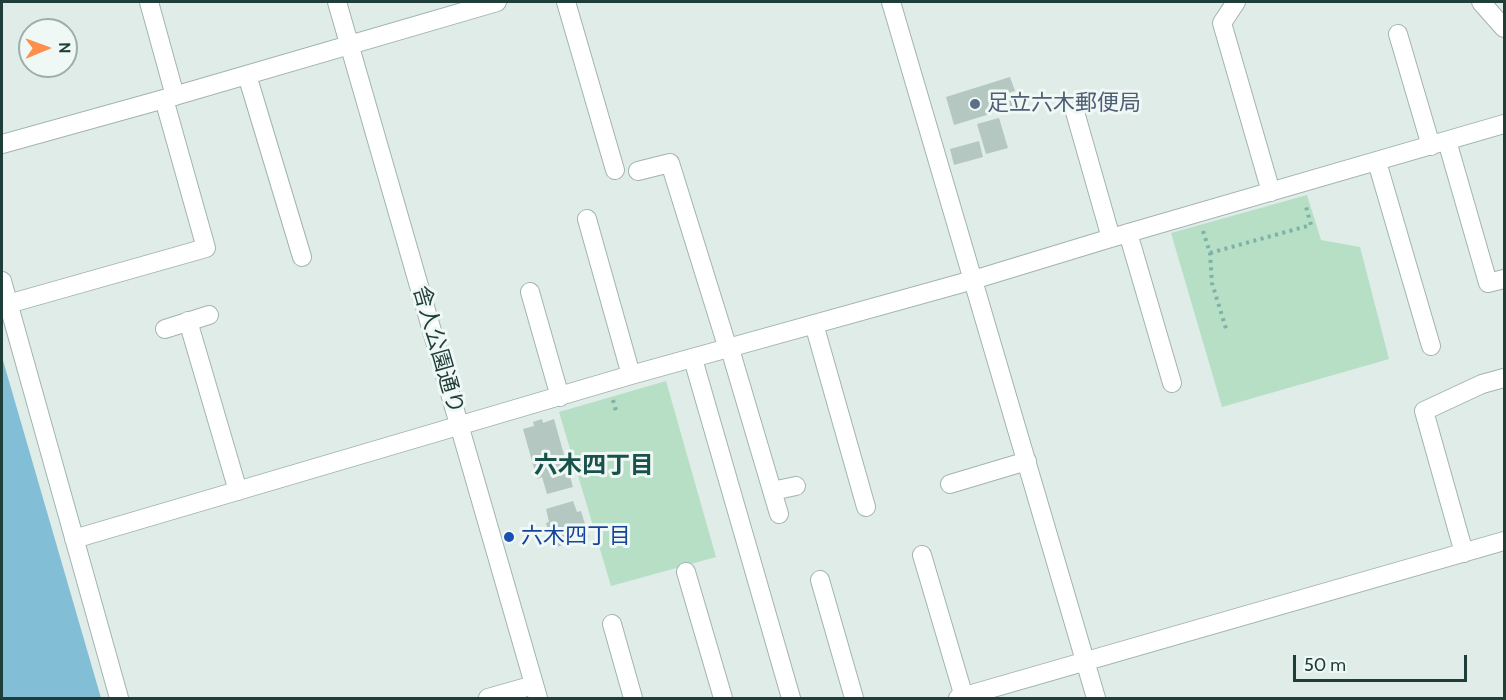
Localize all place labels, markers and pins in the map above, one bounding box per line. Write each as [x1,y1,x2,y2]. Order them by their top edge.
place label: 足立六木郵便局 [987,91,1141,117]
marker: 足立六木郵便局 [968,97,982,111]
place label: 六木四丁目 [521,524,631,550]
marker: 六木四丁目 [502,530,516,544]

